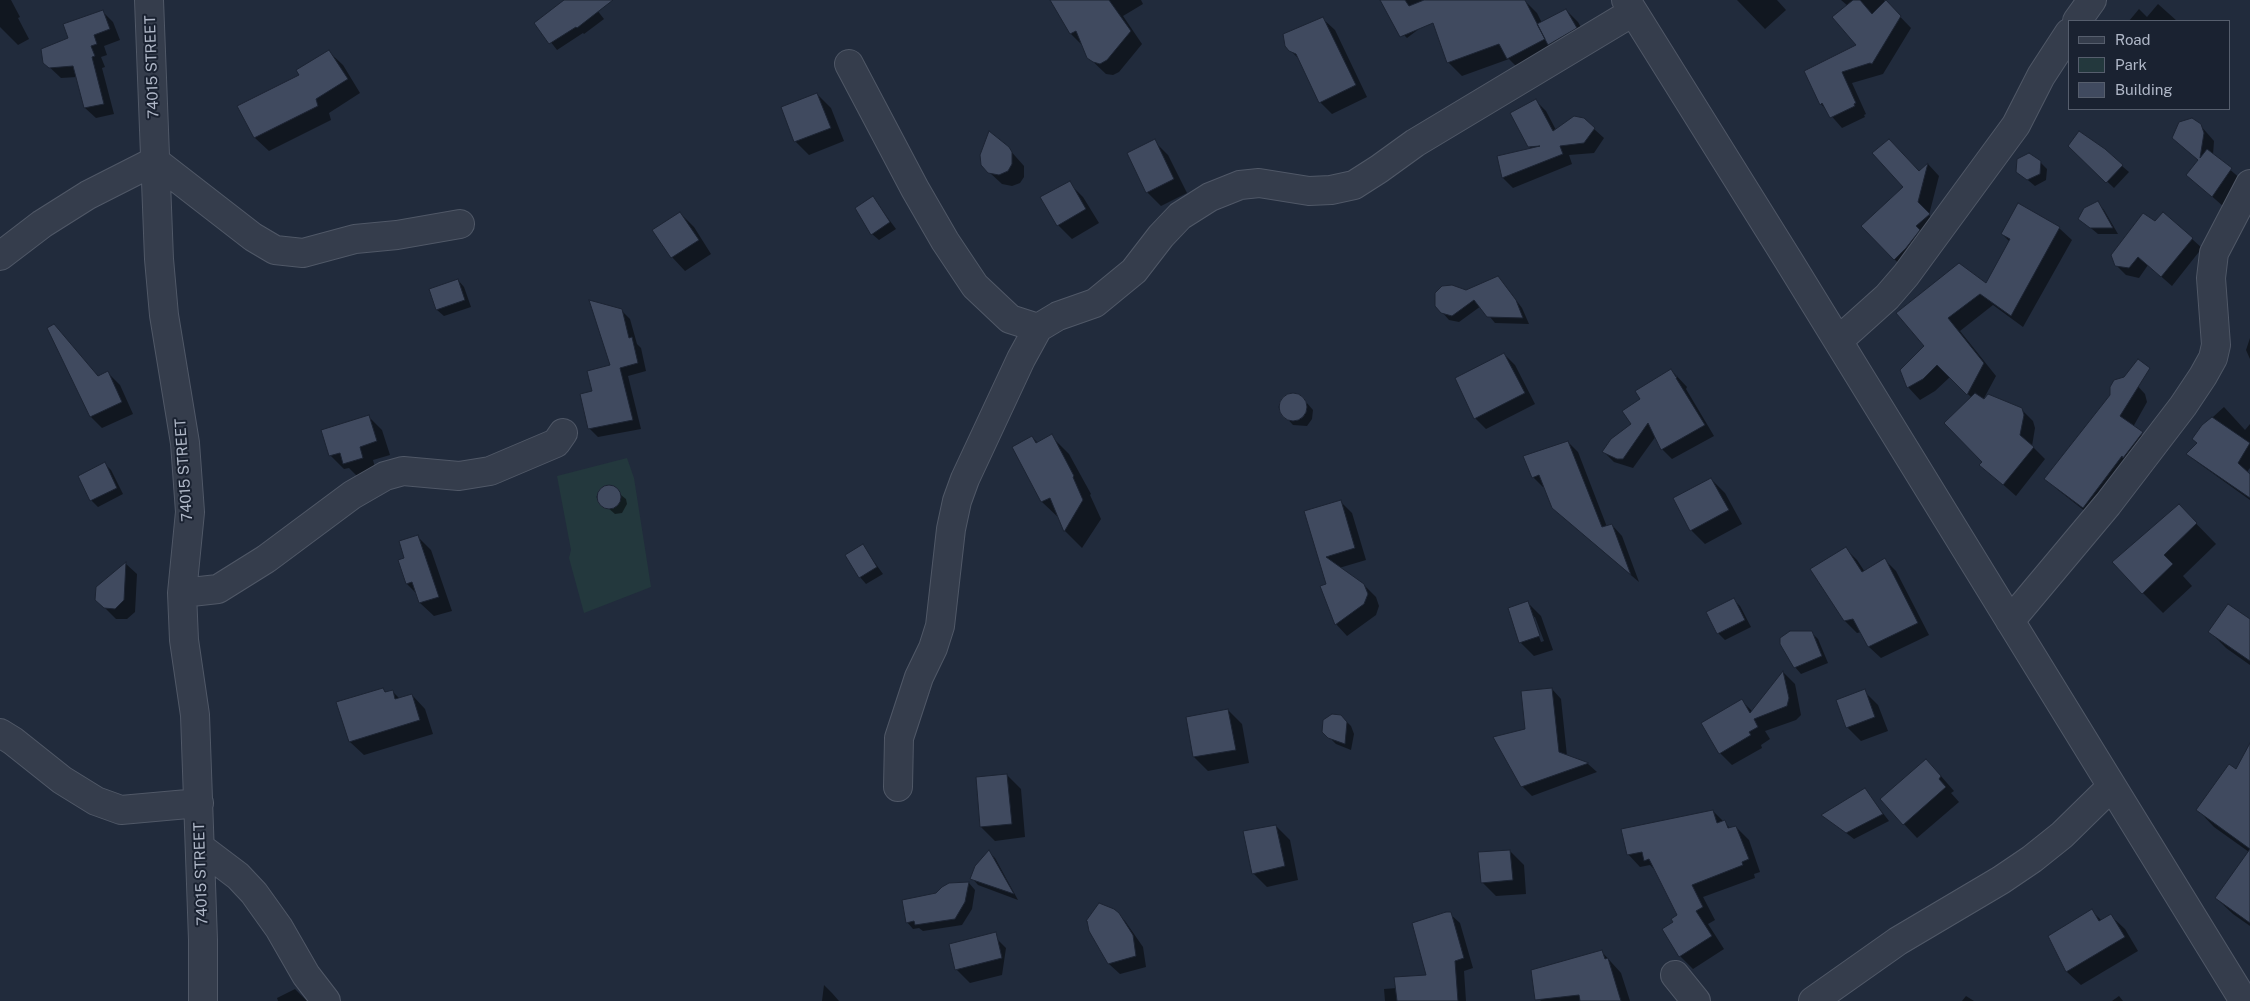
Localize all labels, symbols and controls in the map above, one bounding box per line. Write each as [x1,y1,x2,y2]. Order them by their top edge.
street label: 74015 STREET [141,15,163,119]
legend [2068,20,2230,110]
text: Road [2115,31,2151,48]
text: Park [2115,56,2147,73]
text: Building [2115,81,2173,98]
street label: 74015 STREET [171,418,197,522]
street label: 74015 STREET [190,822,212,926]

